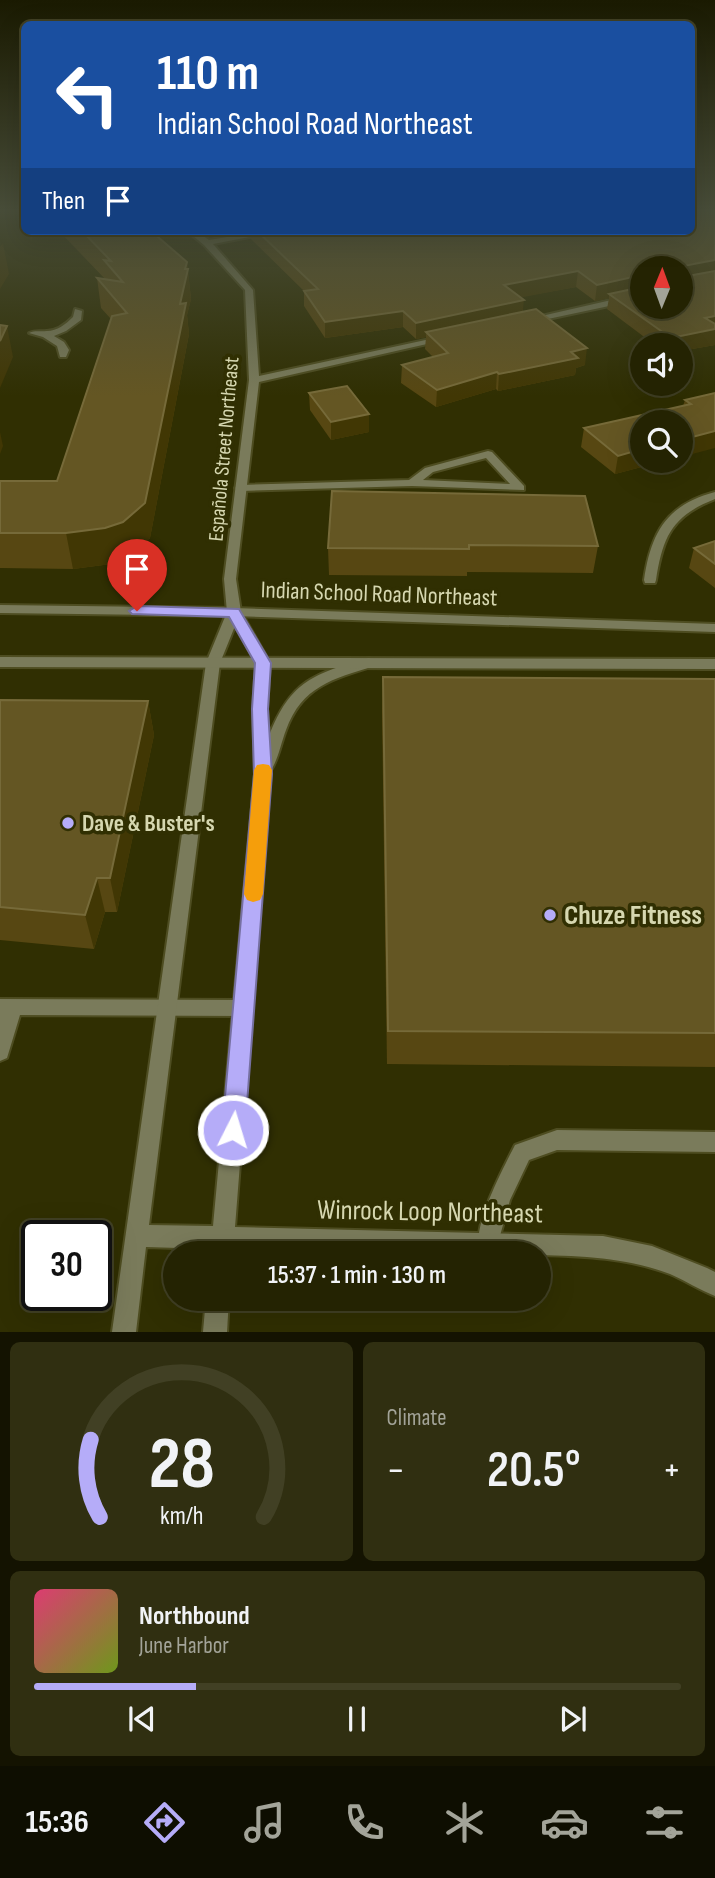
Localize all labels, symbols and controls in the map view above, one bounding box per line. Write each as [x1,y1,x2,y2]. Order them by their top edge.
text: 110 m [157,45,259,104]
icon: left [42,49,133,140]
text: Indian School Road Northeast [157,105,473,144]
icon: arrive [99,182,137,220]
text: Then [42,186,85,217]
north arrow [630,256,693,318]
map controls [630,256,693,473]
button: sound [630,333,693,396]
street label: Española Street Northeast [203,356,245,542]
button: search [630,410,693,473]
pin [107,539,167,611]
icon: arrive [118,550,156,588]
street label: Indian School Road Northeast [260,575,498,613]
place label: Dave & Buster's [82,809,215,838]
marker: Dave & Buster's [60,815,76,831]
place label: Chuze Fitness [564,899,702,932]
marker: Chuze Fitness [542,907,558,923]
position arrow [196,1093,270,1167]
street label: Winrock Loop Northeast [317,1194,543,1230]
speed limit sign: 30 [21,1220,112,1311]
text: 15:37 · 1 min · 130 m [268,1260,446,1291]
text: Climate [387,1404,446,1432]
text: 28 [148,1422,214,1510]
text: 20.5° [487,1439,581,1502]
text: − [387,1448,405,1493]
text: + [662,1448,681,1493]
text: km/h [160,1501,203,1532]
text: Northbound [139,1601,250,1632]
text: June Harbor [139,1632,229,1660]
icon: previous [123,1700,161,1738]
icon: pause [338,1700,376,1738]
icon: next [554,1700,592,1738]
icon: directions [140,1798,189,1847]
icon: music [240,1798,289,1847]
icon: phone [340,1798,389,1847]
icon: climate [440,1798,489,1847]
icon: car [540,1798,589,1847]
icon: filters [640,1798,689,1847]
text: 15:36 [26,1803,89,1842]

